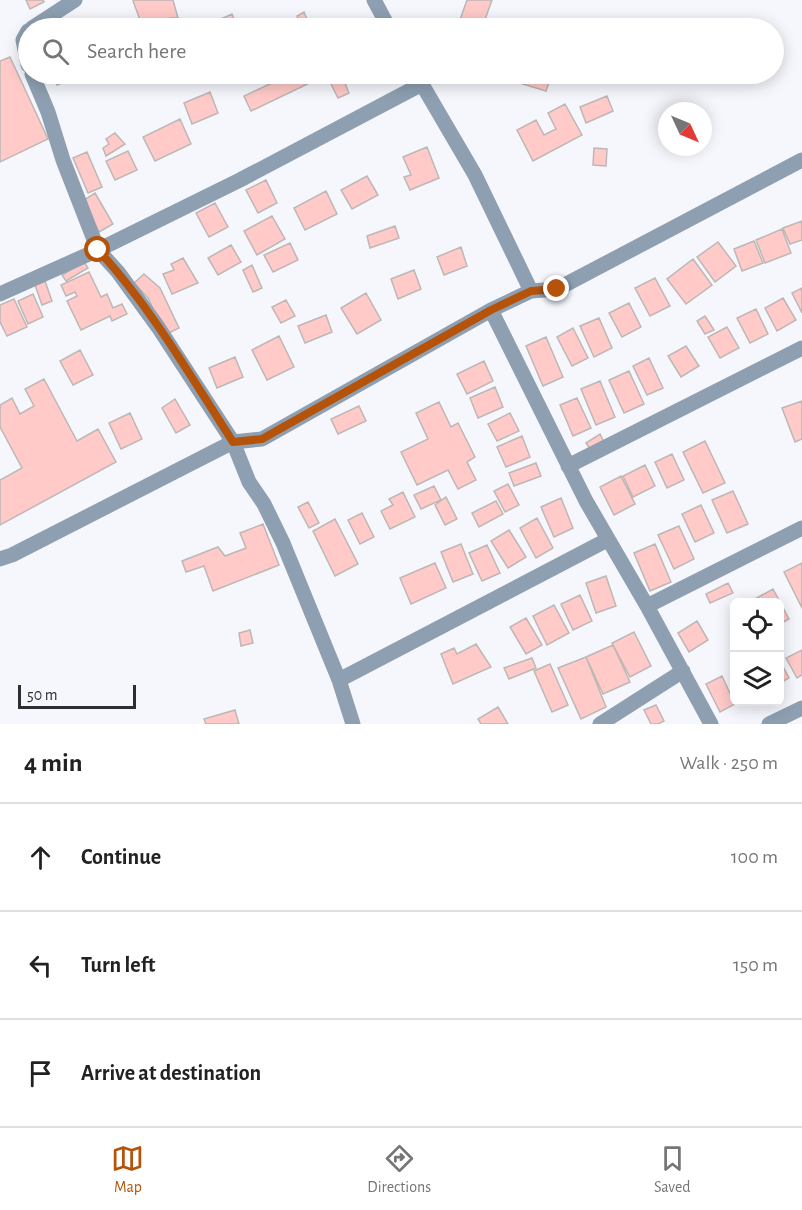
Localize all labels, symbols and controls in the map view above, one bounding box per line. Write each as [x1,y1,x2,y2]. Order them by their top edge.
search box [18,18,784,84]
icon: search [39,35,72,68]
text: Search here [87,40,186,62]
north arrow [658,102,712,156]
route start [84,236,110,262]
route end [543,275,569,301]
map controls [730,598,784,706]
button: locate [730,598,784,652]
button: layers [730,652,784,706]
scale bar [18,682,136,710]
text: 50 m [27,687,58,703]
text: 4 min [24,750,83,776]
text: Walk · 250 m [679,753,778,773]
icon: ahead [24,841,57,874]
text: Continue [81,846,161,868]
text: 100 m [731,847,778,867]
icon: left [24,949,57,982]
text: Turn left [81,954,155,976]
text: 150 m [733,955,778,975]
icon: arrive [24,1057,57,1090]
text: Arrive at destination [81,1062,261,1084]
tab: Map [111,1142,144,1197]
tab: Directions [367,1142,431,1197]
tab: Saved [654,1142,691,1197]

